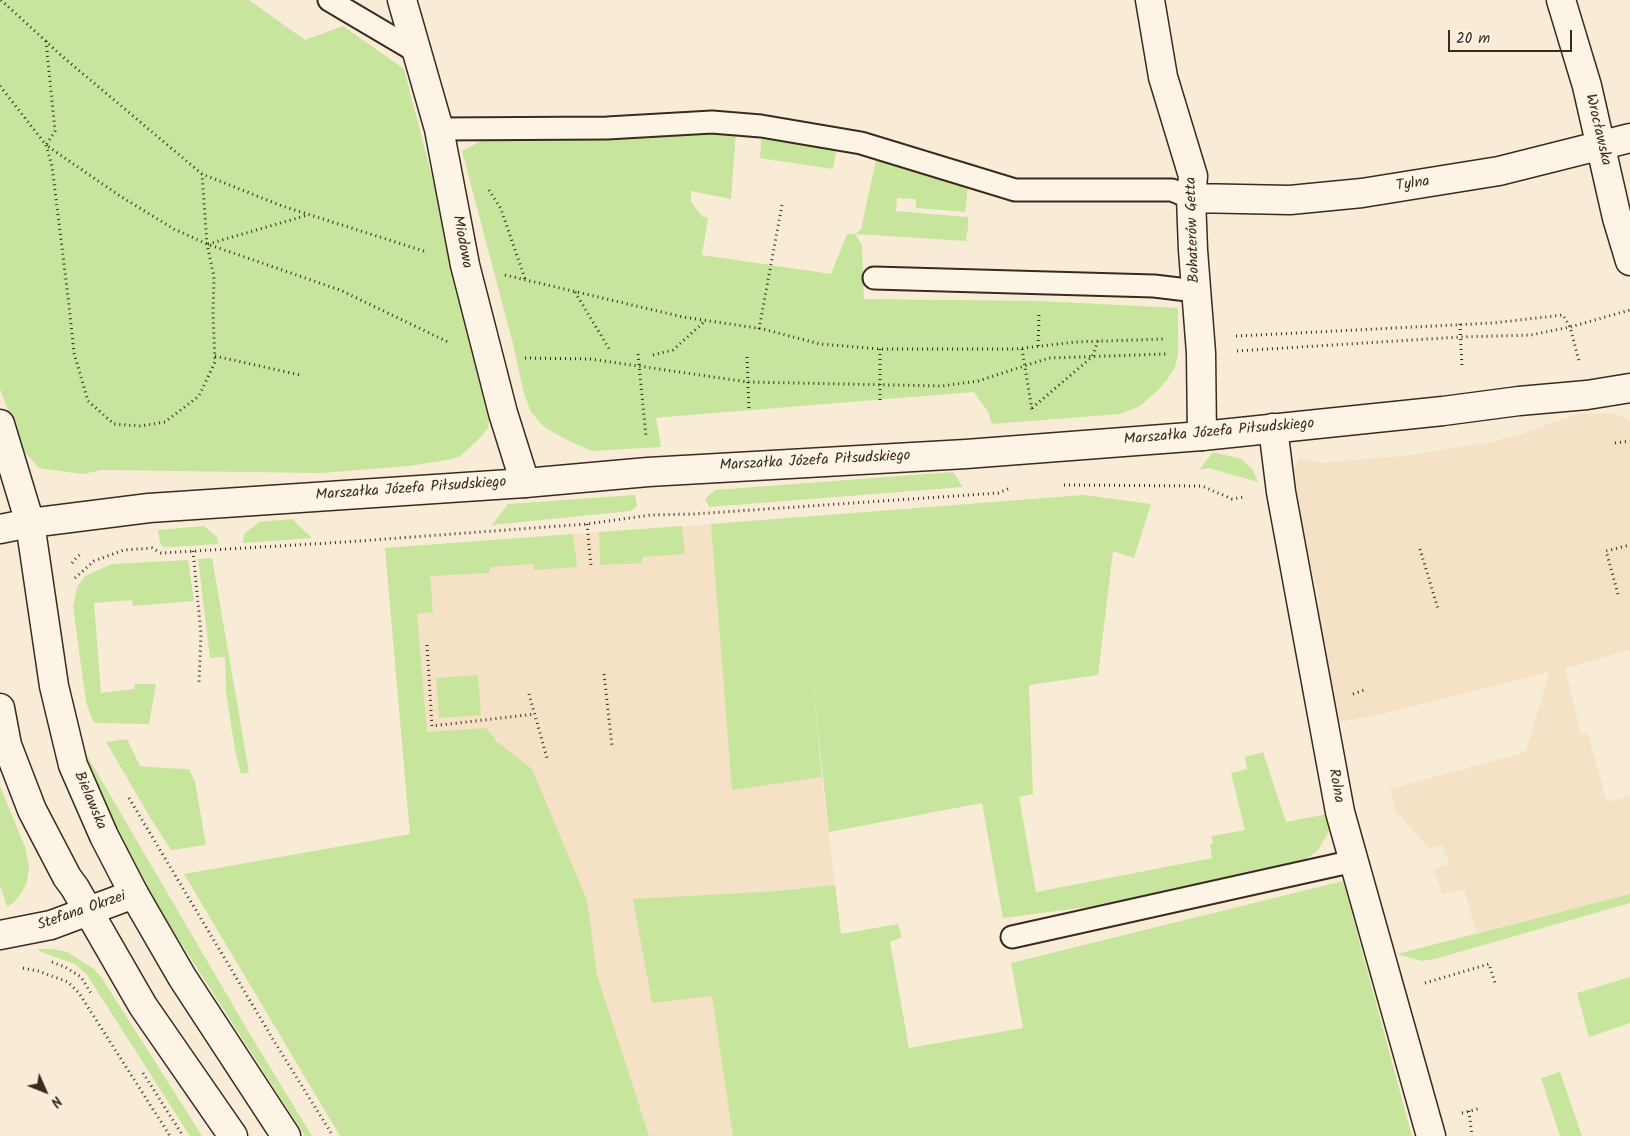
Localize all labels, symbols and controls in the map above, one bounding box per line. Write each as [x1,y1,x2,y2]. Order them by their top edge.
scale bar [1450,20,1574,52]
text: 20 m [1456,27,1490,51]
street label: Wrocławska [1580,92,1614,168]
street label: Tylna [1395,173,1431,197]
street label: Bohaterów Getta [1183,177,1205,283]
street label: Miodowa [447,214,475,270]
street label: Marszałka Józefa Piłsudskiego [1123,416,1315,450]
street label: Marszałka Józefa Piłsudskiego [719,448,911,476]
street label: Marszałka Józefa Piłsudskiego [315,474,507,506]
street label: Rolna [1323,768,1347,804]
street label: Bielawska [69,769,109,833]
street label: Stefana Okrzei [35,888,129,936]
north arrow [20,1066,70,1116]
text: N [45,1091,67,1112]

